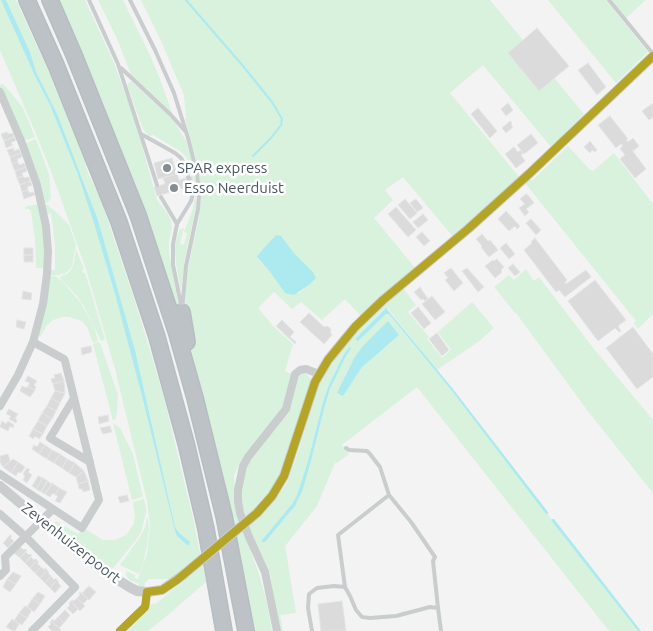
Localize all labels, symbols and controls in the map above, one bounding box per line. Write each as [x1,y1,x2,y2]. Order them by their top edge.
place label: SPAR express [177,159,267,177]
marker: SPAR express [161,162,173,174]
place label: Esso Neerduist [184,179,284,197]
marker: Esso Neerduist [168,182,180,194]
street label: Zevenhuizerpoort [18,499,124,587]

